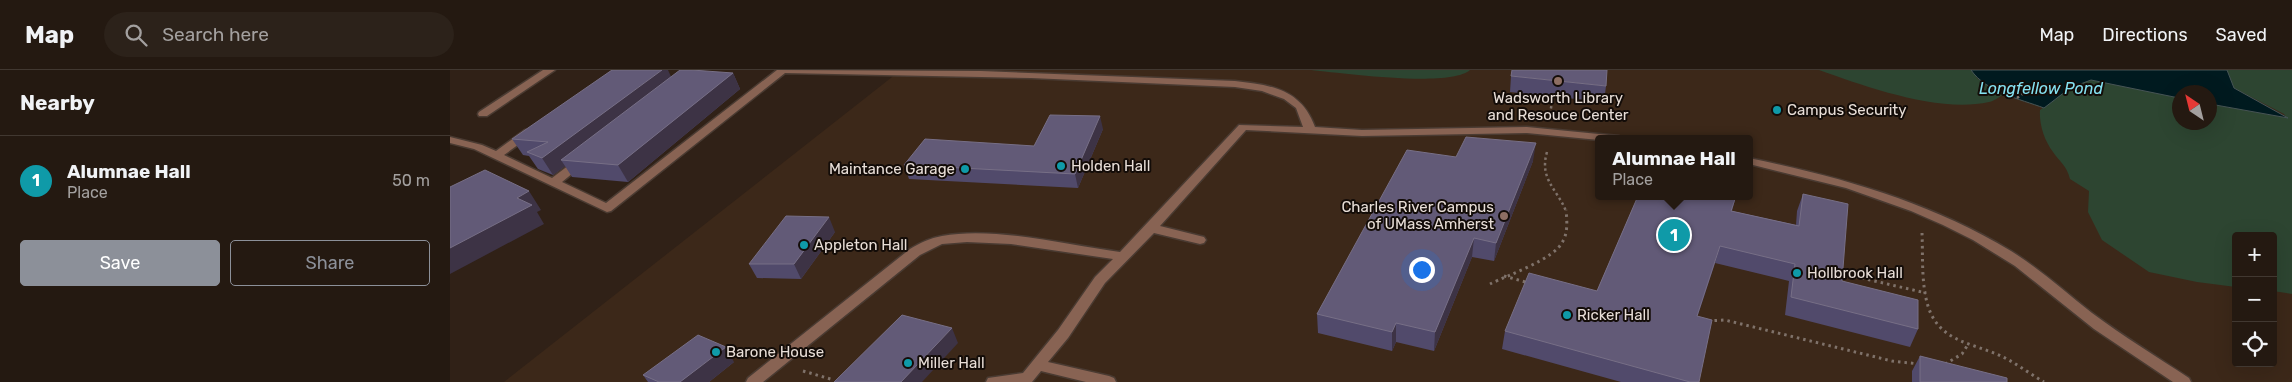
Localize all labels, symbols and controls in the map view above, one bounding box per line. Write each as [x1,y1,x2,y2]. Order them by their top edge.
search box [104,12,454,57]
text: Map [25,21,74,49]
icon: search [122,21,150,49]
text: Search here [162,23,269,46]
text: Map [2039,24,2074,46]
text: Directions [2102,24,2188,46]
text: Saved [2216,24,2267,46]
marker: Wadsworth Library and Resouce Center [1552,75,1564,87]
water label: Longfellow Pond [1979,79,2103,98]
north arrow [2172,85,2217,130]
place label: Wadsworth Library and Resouce Center [1487,89,1629,124]
text: Nearby [20,90,95,115]
place label: Campus Security [1787,101,1906,119]
marker: Campus Security [1771,104,1783,116]
popup [1595,135,1753,200]
text: Alumnae Hall [1612,147,1736,170]
place label: Holden Hall [1071,157,1150,175]
text: Alumnae Hall [67,160,191,183]
place label: Maintance Garage [829,160,955,178]
marker: Holden Hall [1055,160,1067,172]
marker: Maintance Garage [959,163,971,175]
text: Place [1612,170,1653,189]
text: 1 [32,171,40,190]
text: 50 m [392,171,430,190]
text: Place [67,183,108,202]
place label: Charles River Campus of UMass Amherst [1341,198,1494,233]
marker: Charles River Campus of UMass Amherst [1498,210,1510,222]
pin: 1 [1658,216,1690,254]
map controls [2232,232,2277,367]
button: + [2232,232,2277,277]
place label: Appleton Hall [814,236,907,254]
marker: Appleton Hall [798,239,810,251]
button: Save [20,240,220,286]
button: Share [230,240,430,286]
your location [1409,257,1435,283]
place label: Hollbrook Hall [1807,264,1903,282]
marker: Hollbrook Hall [1791,267,1803,279]
button: − [2232,277,2277,322]
place label: Ricker Hall [1577,306,1650,324]
marker: Ricker Hall [1561,309,1573,321]
button: locate [2232,322,2277,367]
place label: Barone House [726,343,824,361]
marker: Barone House [710,346,722,358]
place label: Miller Hall [918,354,985,372]
marker: Miller Hall [902,357,914,369]

